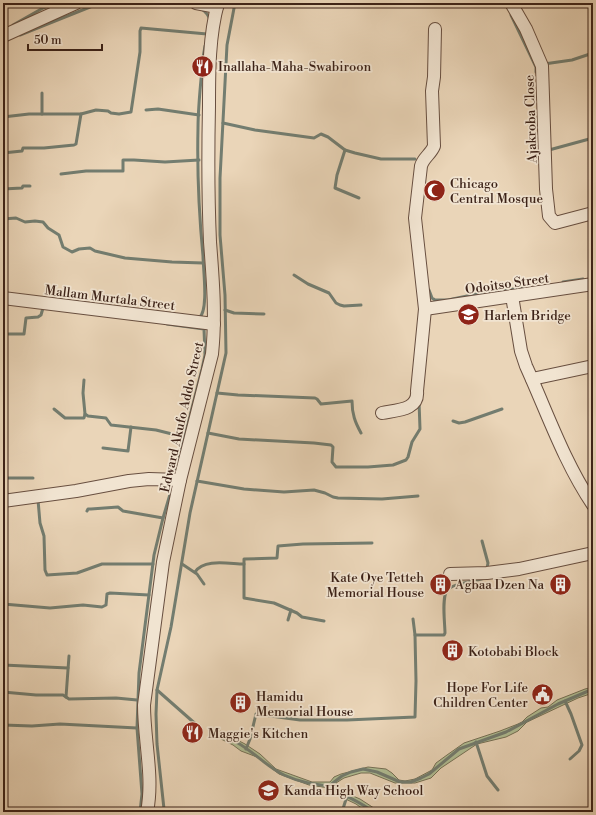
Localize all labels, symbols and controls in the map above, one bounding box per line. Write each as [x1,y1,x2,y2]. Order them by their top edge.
scale bar [28,26,102,52]
text: 50 m [34,33,62,48]
restaurant icon: Inallaha-Maha-Swabiroon [190,53,216,79]
place label: Inallaha-Maha-Swabiroon [218,59,372,75]
street label: Ajakroba Close [521,74,541,164]
place label: Chicago Central Mosque [450,176,543,207]
mosque icon: Chicago Central Mosque [421,177,447,203]
street label: Odoitso Street [464,270,551,298]
street label: Mallam Murtala Street [44,282,176,314]
school or university icon: Harlem Bridge [455,302,481,328]
place label: Harlem Bridge [484,308,571,324]
street label: Edward Akufo Addo Street [157,340,207,494]
place label: Kate Oye Tetteh Memorial House [327,570,424,601]
building icon: Kate Oye Tetteh Memorial House [427,571,453,597]
building icon: Agbaa Dzen Na [547,571,573,597]
place label: Agbaa Dzen Na [454,577,544,593]
building icon: Kotobabi Block [440,638,466,664]
place label: Kotobabi Block [468,644,560,660]
place label: Hope For Life Children Center [433,680,528,711]
public building icon: Hope For Life Children Center [530,681,556,707]
place label: Hamidu Memorial House [256,689,354,720]
building icon: Hamidu Memorial House [227,690,253,716]
restaurant icon: Maggie's Kitchen [179,720,205,746]
place label: Maggie's Kitchen [208,726,309,742]
school or university icon: Kanda High Way School [255,777,281,803]
place label: Kanda High Way School [284,783,424,799]

